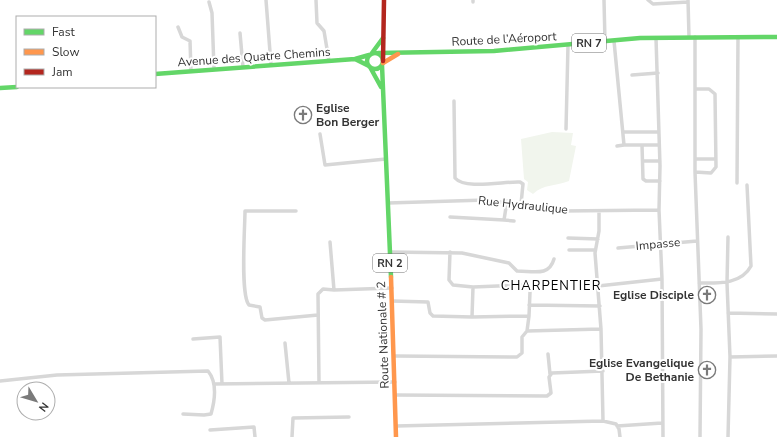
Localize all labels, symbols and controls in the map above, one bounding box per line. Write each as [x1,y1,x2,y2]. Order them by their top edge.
legend [16,16,156,88]
text: Fast [52,24,75,40]
street label: Route de l’Aéroport [451,28,558,50]
road number: RN 7 [572,34,606,52]
text: Slow [52,44,80,60]
street label: Avenue des Quatre Chemins [177,44,331,70]
text: Jam [51,64,73,80]
place label: Eglise Bon Berger [316,100,380,130]
church icon: Eglise Bon Berger [293,105,313,125]
street label: Rue Hydraulique [477,192,569,218]
street label: Impasse [635,234,681,254]
road number: RN 2 [373,254,407,272]
district label: CHARPENTIER [501,277,601,295]
street label: Route Nationale # 2 [373,281,393,389]
church icon: Eglise Disciple [697,285,717,305]
place label: Eglise Disciple [613,287,694,303]
place label: Eglise Evangelique De Bethanie [589,355,694,385]
church icon: Eglise Evangelique De Bethanie [697,360,717,380]
north arrow [16,381,56,421]
text: N [35,399,52,415]

